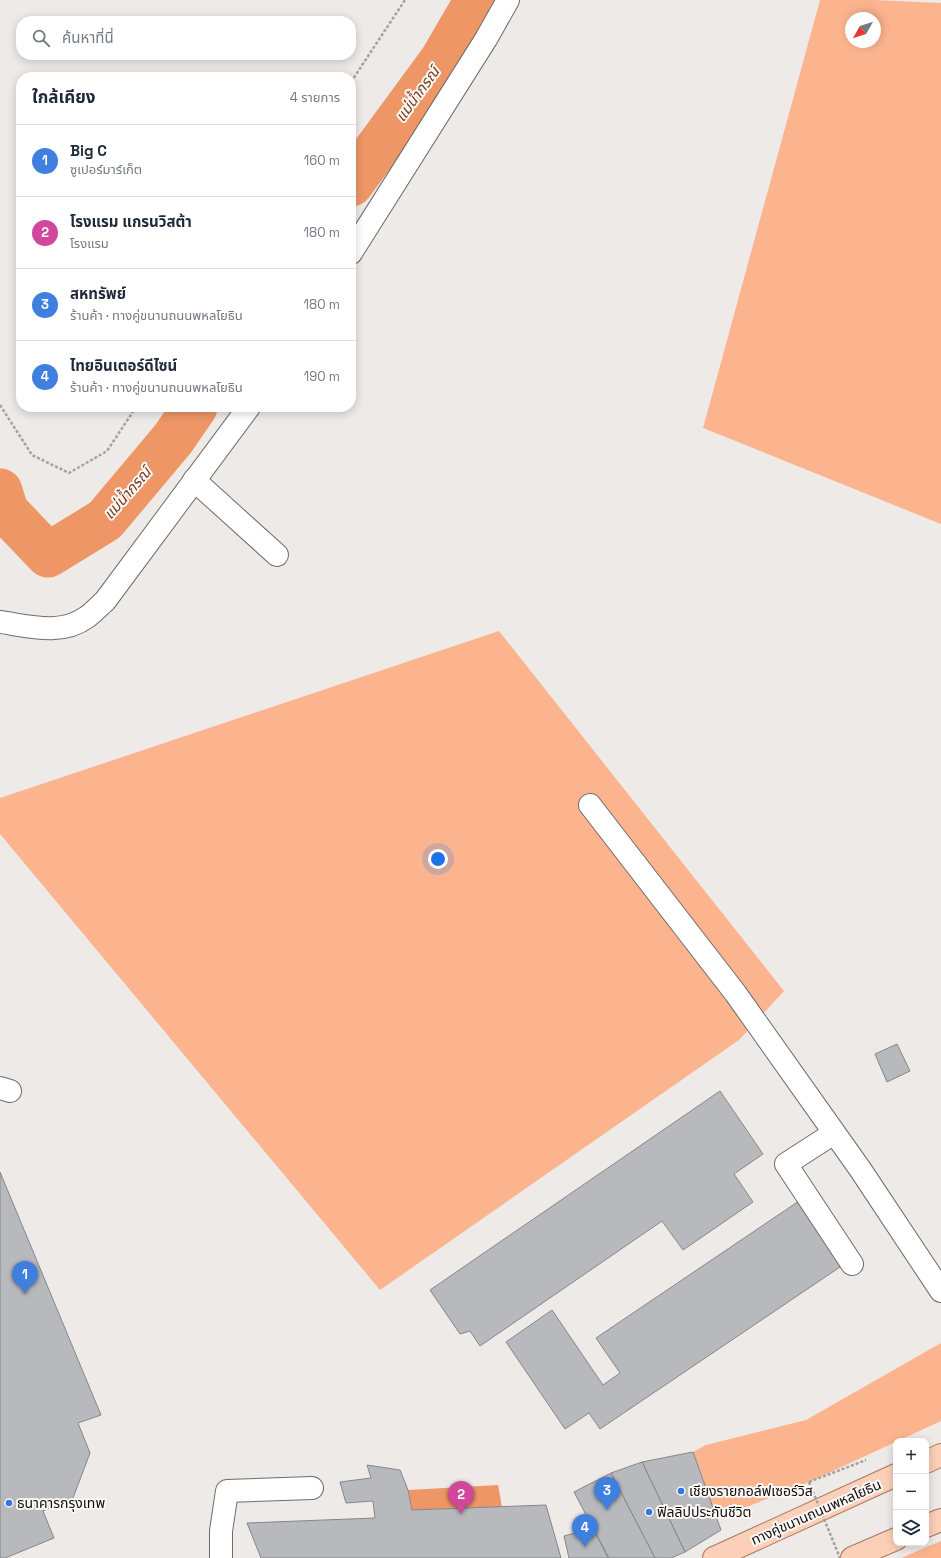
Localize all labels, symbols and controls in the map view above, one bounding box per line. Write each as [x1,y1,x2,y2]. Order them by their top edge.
north arrow [845,12,881,48]
search box [16,16,356,60]
icon: search [30,27,52,49]
text: ค้นหาที่นี่ [62,28,114,47]
water label: แม่น้ำกรณ์ [390,60,445,125]
text: ใกล้เคียง [32,86,95,108]
text: 4 รายการ [290,89,340,106]
text: Big C [70,141,107,160]
text: 1 [42,152,48,169]
text: 160 m [304,152,340,169]
text: ซูเปอร์มาร์เก็ต [70,161,142,178]
text: โรงแรม แกรนวิสต้า [70,212,192,231]
text: 2 [41,224,49,241]
text: 180 m [304,224,340,241]
text: โรงแรม [70,235,109,252]
text: สหทรัพย์ [70,284,126,303]
text: 3 [41,296,49,313]
text: 180 m [304,296,340,313]
text: ร้านค้า · ทางคู่ขนานถนนพหลโยธิน [70,307,243,324]
text: ไทยอินเตอร์ดีไซน์ [70,356,177,375]
text: 4 [41,368,49,385]
text: 190 m [304,368,340,385]
text: ร้านค้า · ทางคู่ขนานถนนพหลโยธิน [70,379,243,396]
water label: แม่น้ำกรณ์ [98,460,157,523]
your location [428,849,448,869]
pin: 1 [12,1261,38,1294]
map controls [893,1438,929,1546]
button: + [893,1438,929,1474]
button: − [893,1474,929,1510]
street label: ทางคู่ขนานถนนพหลโยธิน [748,1475,884,1549]
pin: 3 [594,1477,620,1510]
pin: 2 [448,1481,474,1514]
place label: เชียงรายกอล์ฟเซอร์วิส [689,1482,813,1500]
marker: เชียงรายกอล์ฟเซอร์วิส [676,1486,686,1496]
place label: ธนาคารกรุงเทพ [17,1494,105,1512]
marker: ธนาคารกรุงเทพ [4,1498,14,1508]
place label: ฟิลลิปประกันชีวิต [657,1503,752,1521]
marker: ฟิลลิปประกันชีวิต [644,1507,654,1517]
button: layers [893,1510,929,1546]
pin: 4 [572,1514,598,1547]

